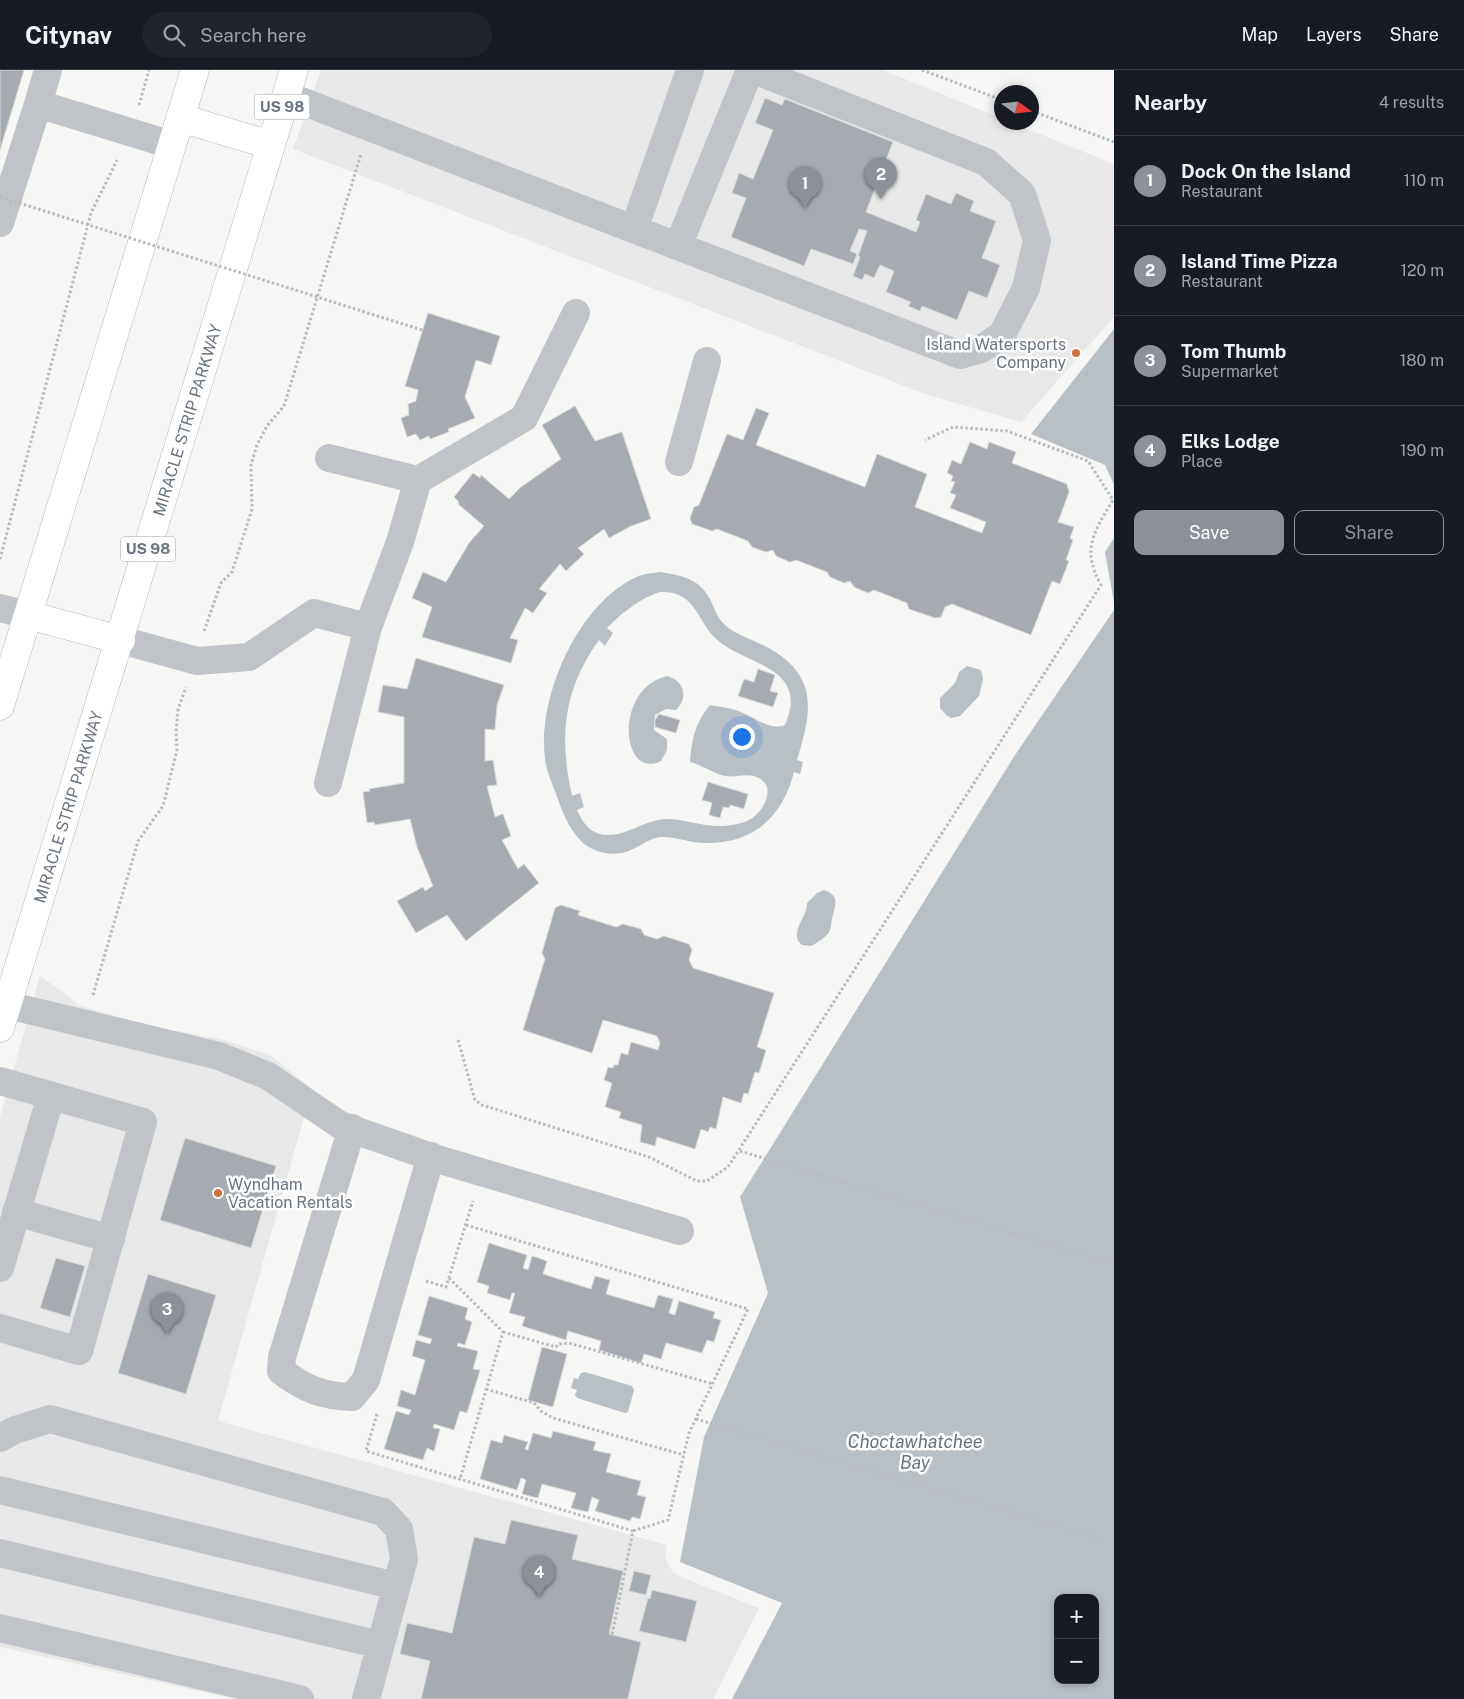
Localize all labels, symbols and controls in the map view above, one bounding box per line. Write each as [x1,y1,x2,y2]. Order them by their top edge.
search box [142,12,492,57]
text: Citynav [25,21,112,49]
icon: search [160,21,188,49]
text: Search here [200,24,307,46]
text: Map [1242,24,1278,45]
text: Layers [1306,24,1362,45]
text: Share [1390,24,1439,45]
north arrow [994,85,1039,130]
text: Nearby [1134,90,1207,115]
text: 4 results [1379,93,1444,112]
road number: US 98 [254,94,310,120]
pin: 2 [865,158,897,199]
text: Dock On the Island [1181,160,1351,182]
pin: 1 [789,167,821,208]
text: 1 [1147,171,1153,190]
text: 110 m [1403,171,1444,190]
text: Restaurant [1181,182,1263,201]
text: Island Time Pizza [1181,250,1338,272]
text: 2 [1145,261,1155,280]
text: 120 m [1400,261,1444,280]
text: Restaurant [1181,272,1263,291]
street label: MIRACLE STRIP PARKWAY [149,322,226,518]
place label: Island Watersports Company [926,335,1066,372]
text: Tom Thumb [1181,340,1286,362]
marker: Island Watersports Company [1070,347,1082,359]
text: 3 [1145,351,1155,370]
text: 180 m [1400,351,1444,370]
text: Supermarket [1181,362,1278,381]
text: Elks Lodge [1181,430,1280,452]
text: 4 [1145,441,1155,460]
text: 190 m [1400,441,1444,460]
text: Place [1181,452,1223,471]
button: Save [1134,510,1284,555]
button: Share [1294,510,1444,555]
road number: US 98 [120,536,176,562]
street label: MIRACLE STRIP PARKWAY [30,709,107,905]
your location [729,724,755,750]
place label: Wyndham Vacation Rentals [228,1175,353,1212]
marker: Wyndham Vacation Rentals [212,1187,224,1199]
pin: 3 [151,1293,183,1334]
water label: Choctawhatchee Bay [847,1431,983,1473]
pin: 4 [523,1556,555,1597]
map controls [1054,1594,1099,1684]
button: + [1054,1594,1099,1639]
button: − [1054,1639,1099,1684]

